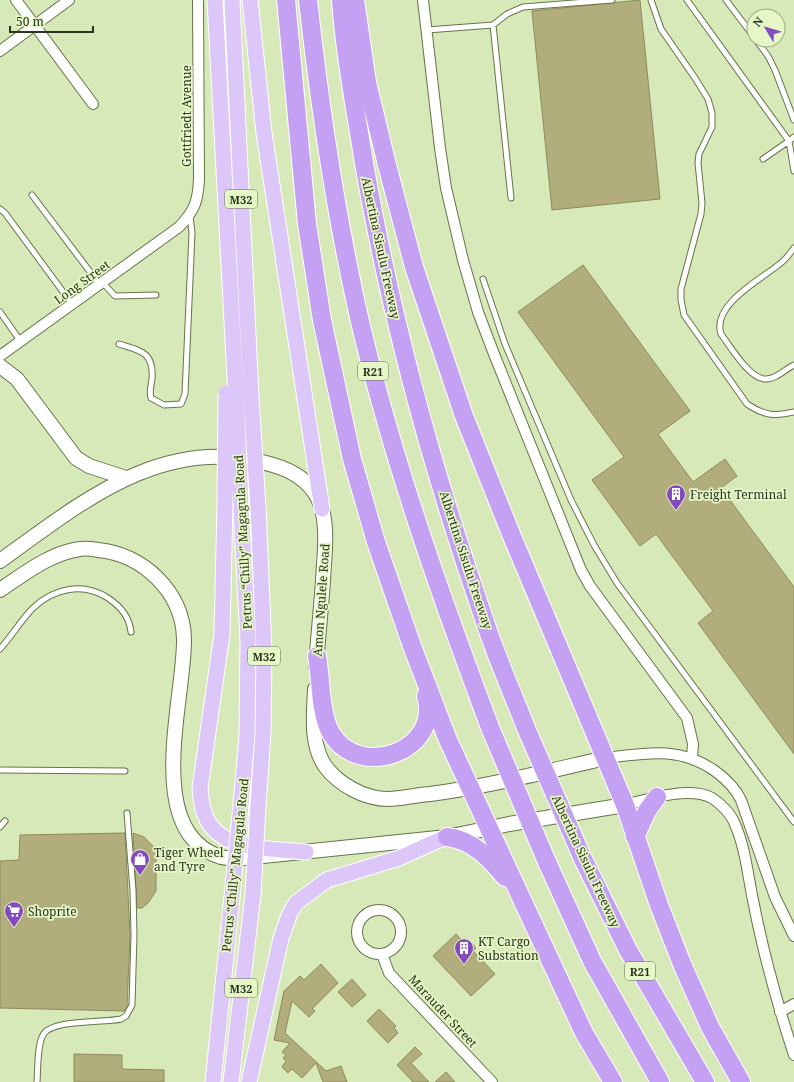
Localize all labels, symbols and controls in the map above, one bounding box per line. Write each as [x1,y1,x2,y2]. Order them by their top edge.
scale bar [10,8,93,34]
north arrow [746,8,786,48]
text: 50 m [16,13,44,30]
text: N [749,13,767,30]
street label: Gottfriedt Avenue [178,65,195,167]
street label: Albertina Sisulu Freeway [358,176,404,321]
road number: M32 [225,190,257,208]
street label: Long Street [51,256,113,308]
road number: R21 [358,362,388,380]
street label: Petrus “Chilly” Magagula Road [230,454,256,630]
building icon: Freight Terminal [665,483,687,511]
place label: Freight Terminal [690,486,787,503]
street label: Albertina Sisulu Freeway [436,489,496,631]
street label: Amon Ngulele Road [309,542,333,657]
road number: M32 [248,647,280,665]
street label: Petrus “Chilly” Magagula Road [217,777,253,953]
street label: Albertina Sisulu Freeway [548,792,624,930]
place label: Tiger Wheel and Tyre [154,844,224,875]
shop icon: Tiger Wheel and Tyre [129,848,151,876]
supermarket icon: Shoprite [3,900,25,928]
place label: Shoprite [28,903,77,920]
place label: KT Cargo Substation [478,933,539,964]
building icon: KT Cargo Substation [453,937,475,965]
road number: R21 [625,962,655,980]
street label: Marauder Street [405,971,481,1051]
road number: M32 [225,979,257,997]

